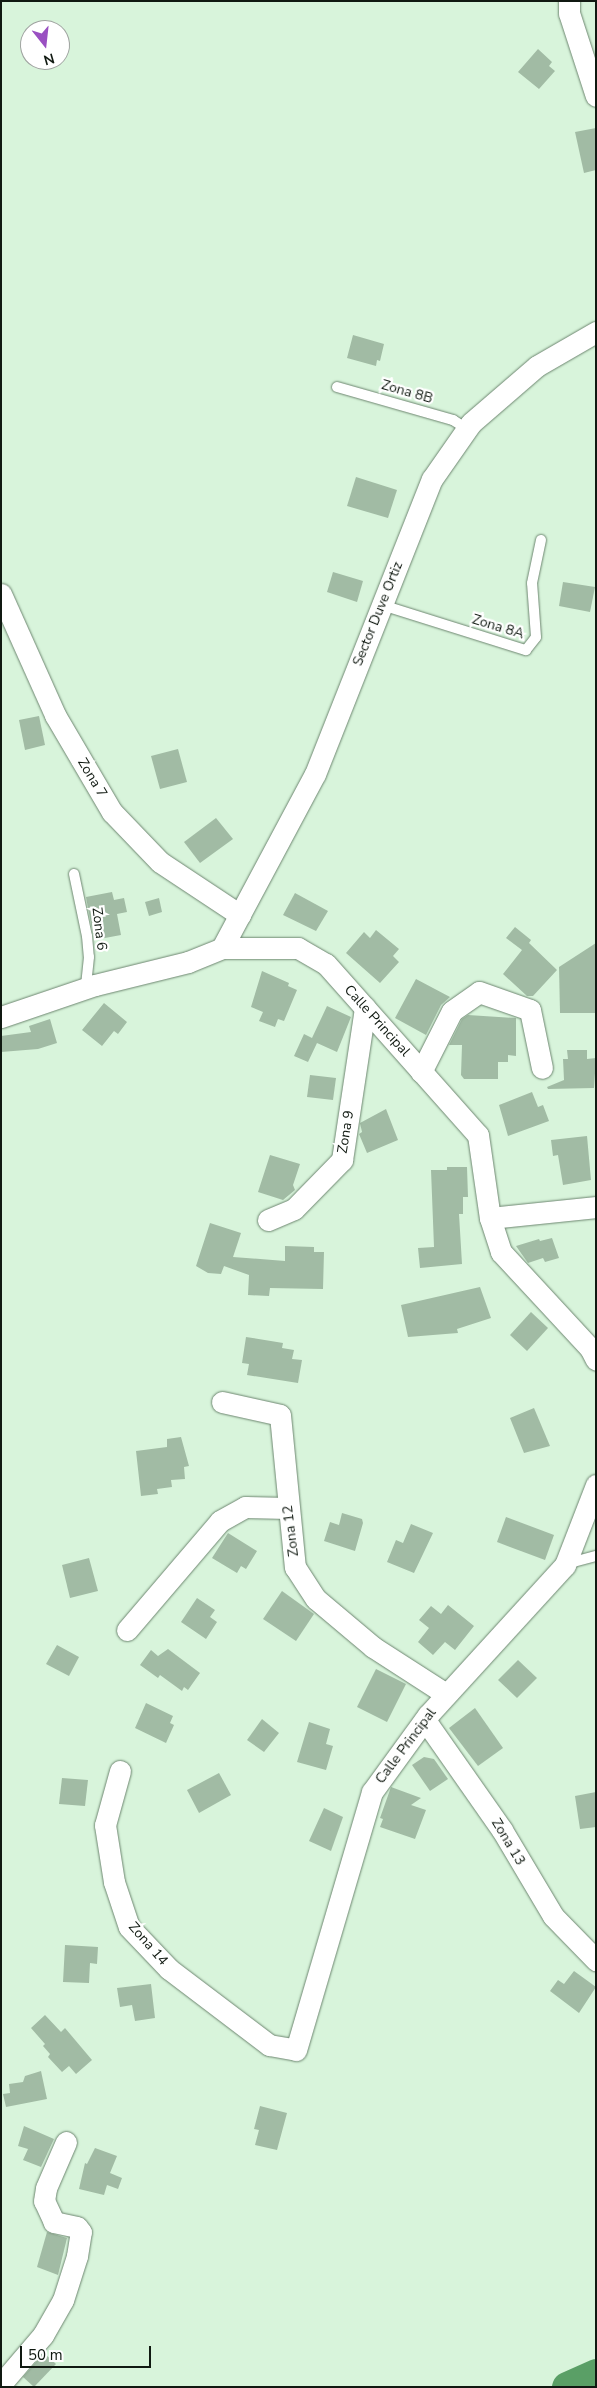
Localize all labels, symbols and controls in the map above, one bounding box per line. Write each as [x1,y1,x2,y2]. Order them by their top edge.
north arrow [20,20,70,70]
text: N [41,48,57,70]
street label: Zona 8B [379,377,435,407]
street label: Sector Duve Ortiz [349,559,407,669]
street label: Zona 8A [470,611,526,643]
street label: Zona 7 [74,755,110,801]
street label: Zona 6 [88,907,110,951]
street label: Calle Principal [341,982,413,1060]
street label: Zona 9 [334,1109,358,1155]
street label: Zona 12 [280,1504,302,1558]
street label: Calle Principal [372,1705,440,1787]
street label: Zona 13 [488,1816,528,1868]
street label: Zona 14 [125,1919,171,1969]
scale bar [22,2336,154,2368]
text: 50 m [28,2345,63,2365]

